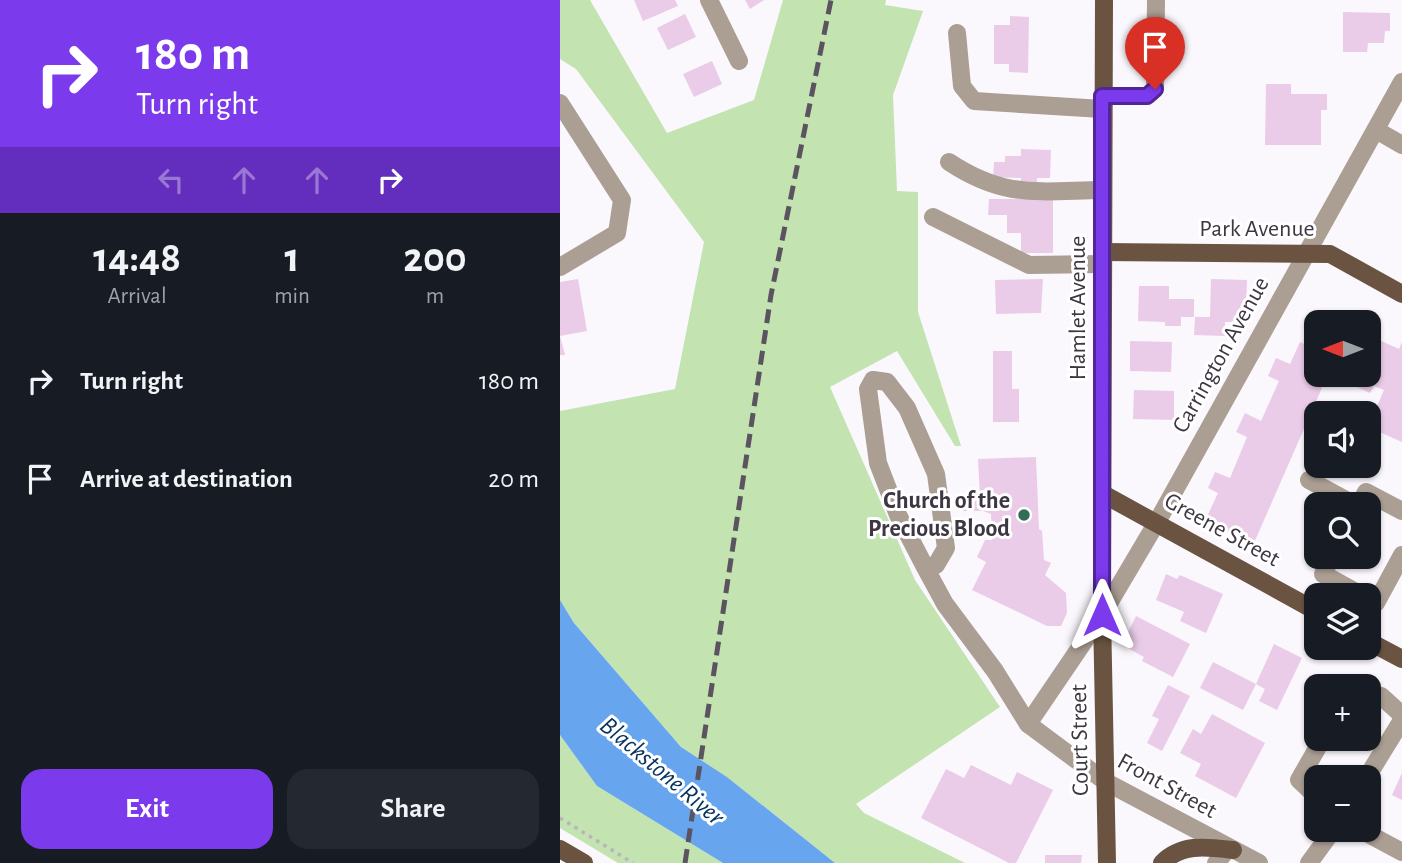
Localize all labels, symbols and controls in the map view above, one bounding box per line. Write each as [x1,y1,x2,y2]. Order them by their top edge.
pin [1125,17,1185,89]
icon: right [21,28,112,119]
icon: arrive [1136,28,1174,66]
text: 180 m [136,30,250,79]
text: Turn right [136,88,258,120]
icon: left [152,161,190,199]
icon: ahead [225,161,263,199]
icon: ahead [298,161,336,199]
icon: right [371,161,409,199]
street label: Park Avenue [1199,217,1315,241]
street label: Hamlet Avenue [1066,236,1090,380]
text: 14:48 [93,237,181,279]
text: 1 [285,237,300,279]
text: 200 [403,237,467,279]
street label: Carrington Avenue [1168,273,1274,437]
text: Arrival [108,285,167,308]
text: min [274,285,310,308]
text: m [426,285,444,308]
north arrow [1304,310,1381,387]
map controls [1304,310,1381,842]
icon: right [21,362,59,400]
text: Turn right [80,368,183,394]
text: 180 m [479,368,539,394]
button: sound [1304,401,1381,478]
icon: arrive [21,460,59,498]
text: Arrive at destination [80,466,293,492]
text: 20 m [488,466,539,492]
place label: Church of the Precious Blood [868,489,1010,541]
street label: Greene Street [1160,489,1284,572]
button: search [1304,492,1381,569]
marker: Church of the Precious Blood [1016,507,1032,523]
position arrow [1065,578,1139,652]
button: layers [1304,583,1381,660]
button: + [1304,674,1381,751]
street label: Court Street [1067,684,1093,796]
water label: Blackstone River [595,712,730,831]
street label: Front Street [1113,749,1221,823]
button: − [1304,765,1381,842]
button: Exit [21,769,273,849]
button: Share [287,769,539,849]

